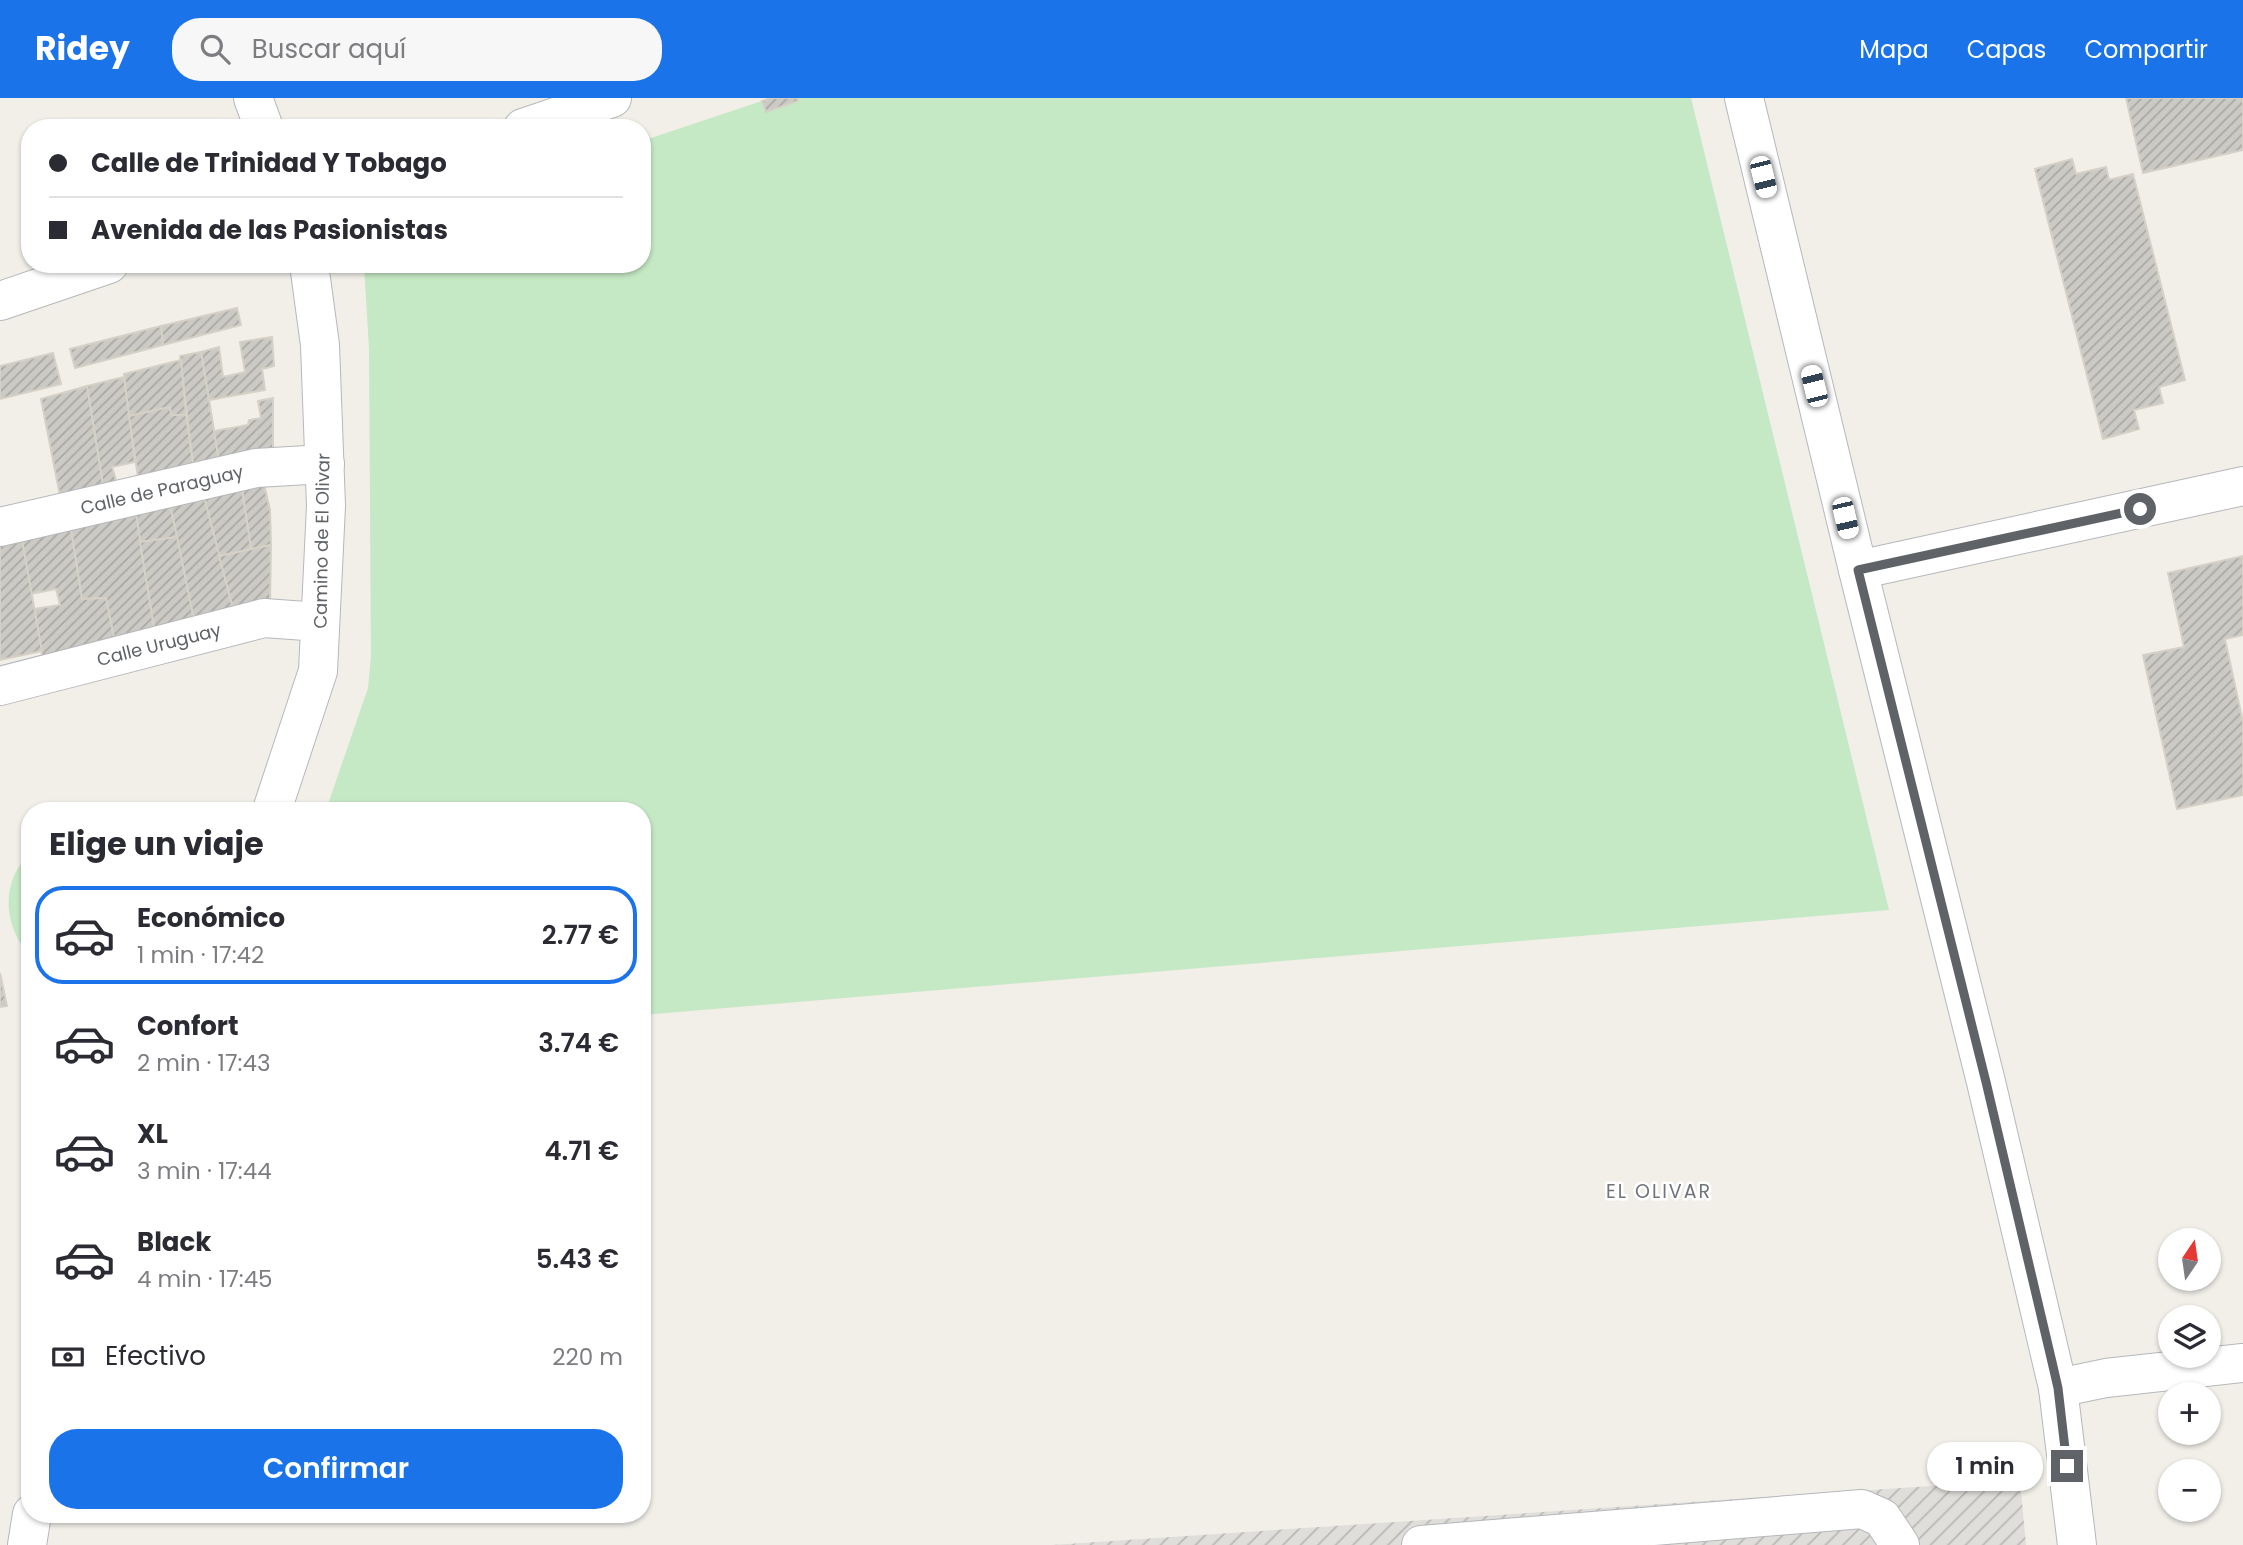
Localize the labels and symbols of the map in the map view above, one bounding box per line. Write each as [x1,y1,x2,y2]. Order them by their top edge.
car [1748,154,1779,200]
car [1799,363,1830,409]
street label: Camino de El Olivar [307,453,336,629]
street label: Calle de Paraguay [78,459,246,520]
route start [2124,493,2156,525]
car [1831,495,1860,541]
street label: Calle Uruguay [94,617,224,672]
district label: EL OLIVAR [1606,1178,1712,1205]
north arrow [2158,1228,2221,1292]
callout: 1 min [1927,1442,2042,1490]
route end [2051,1450,2083,1482]

